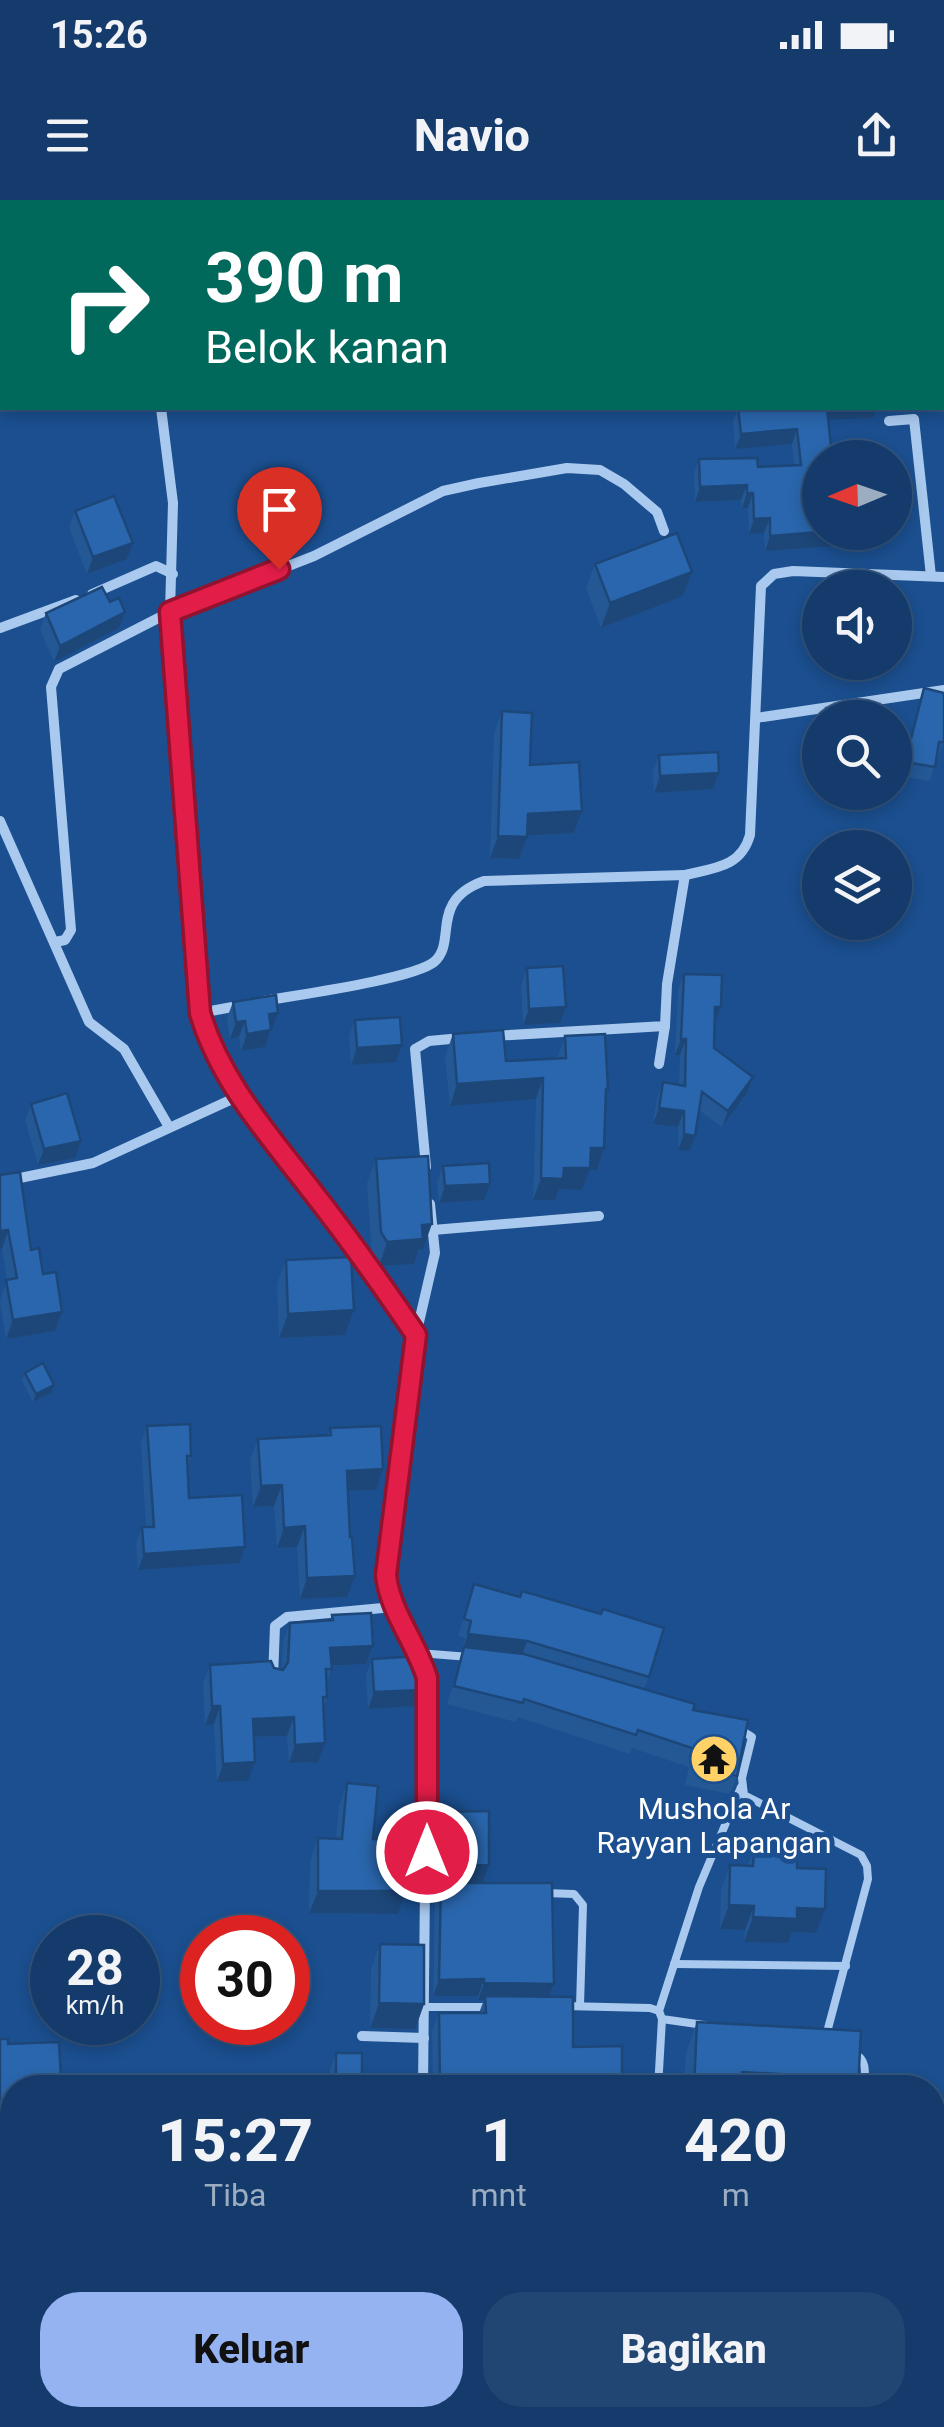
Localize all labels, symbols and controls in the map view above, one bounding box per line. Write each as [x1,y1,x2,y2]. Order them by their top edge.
text: 15:26 [50,13,148,57]
icon: menu [40,108,95,163]
icon: share [849,108,904,163]
text: Navio [414,109,530,162]
text: 390 m [205,237,404,319]
icon: right [40,240,170,370]
text: Belok kanan [205,321,449,374]
north arrow [802,440,912,550]
map controls [802,440,912,940]
pin [237,467,322,570]
icon: arrive [252,482,307,537]
button: sound [802,570,912,680]
button: search [802,700,912,810]
button: layers [802,830,912,940]
temple icon: Mushola Ar Rayyan Lapangan [688,1733,740,1785]
place label: Mushola Ar Rayyan Lapangan [596,1791,832,1860]
position arrow [375,1800,479,1904]
speed limit sign: 30 [180,1915,310,2045]
text: 28 [66,1939,124,1997]
text: km/h [66,1991,124,2020]
text: 15:27 [157,2105,313,2176]
text: 1 [481,2105,516,2176]
text: 420 [684,2105,788,2176]
text: Tiba [204,2176,266,2214]
text: mnt [470,2176,527,2214]
text: m [722,2176,750,2214]
button: Keluar [40,2292,463,2407]
button: Bagikan [483,2292,905,2407]

